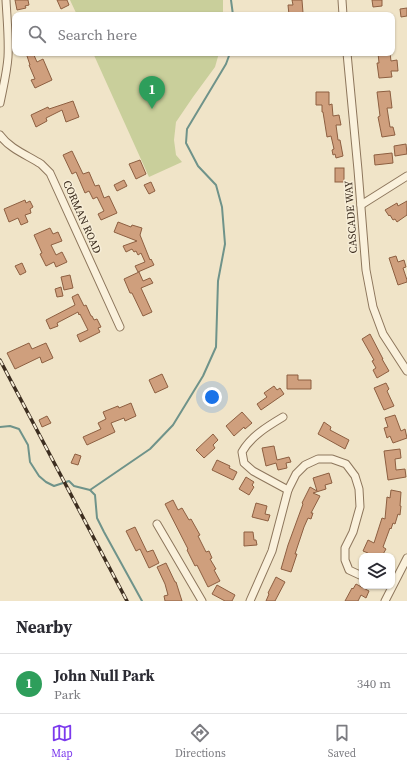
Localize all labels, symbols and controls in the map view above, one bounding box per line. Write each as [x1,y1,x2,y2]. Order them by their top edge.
search box [12,12,395,56]
icon: search [26,23,48,45]
text: Search here [58,24,137,45]
pin: 1 [139,76,165,109]
street label: CORMAN ROAD [59,178,105,256]
street label: CASCADE WAY [341,180,361,254]
your location [202,387,222,407]
map controls [359,553,395,589]
button: layers [359,553,395,589]
text: Nearby [16,615,72,639]
text: John Null Park [54,665,155,686]
text: 1 [25,675,33,692]
text: 340 m [357,675,391,692]
text: Park [54,686,81,703]
tab: Map [51,722,73,761]
tab: Directions [175,722,226,761]
tab: Saved [328,722,356,761]

